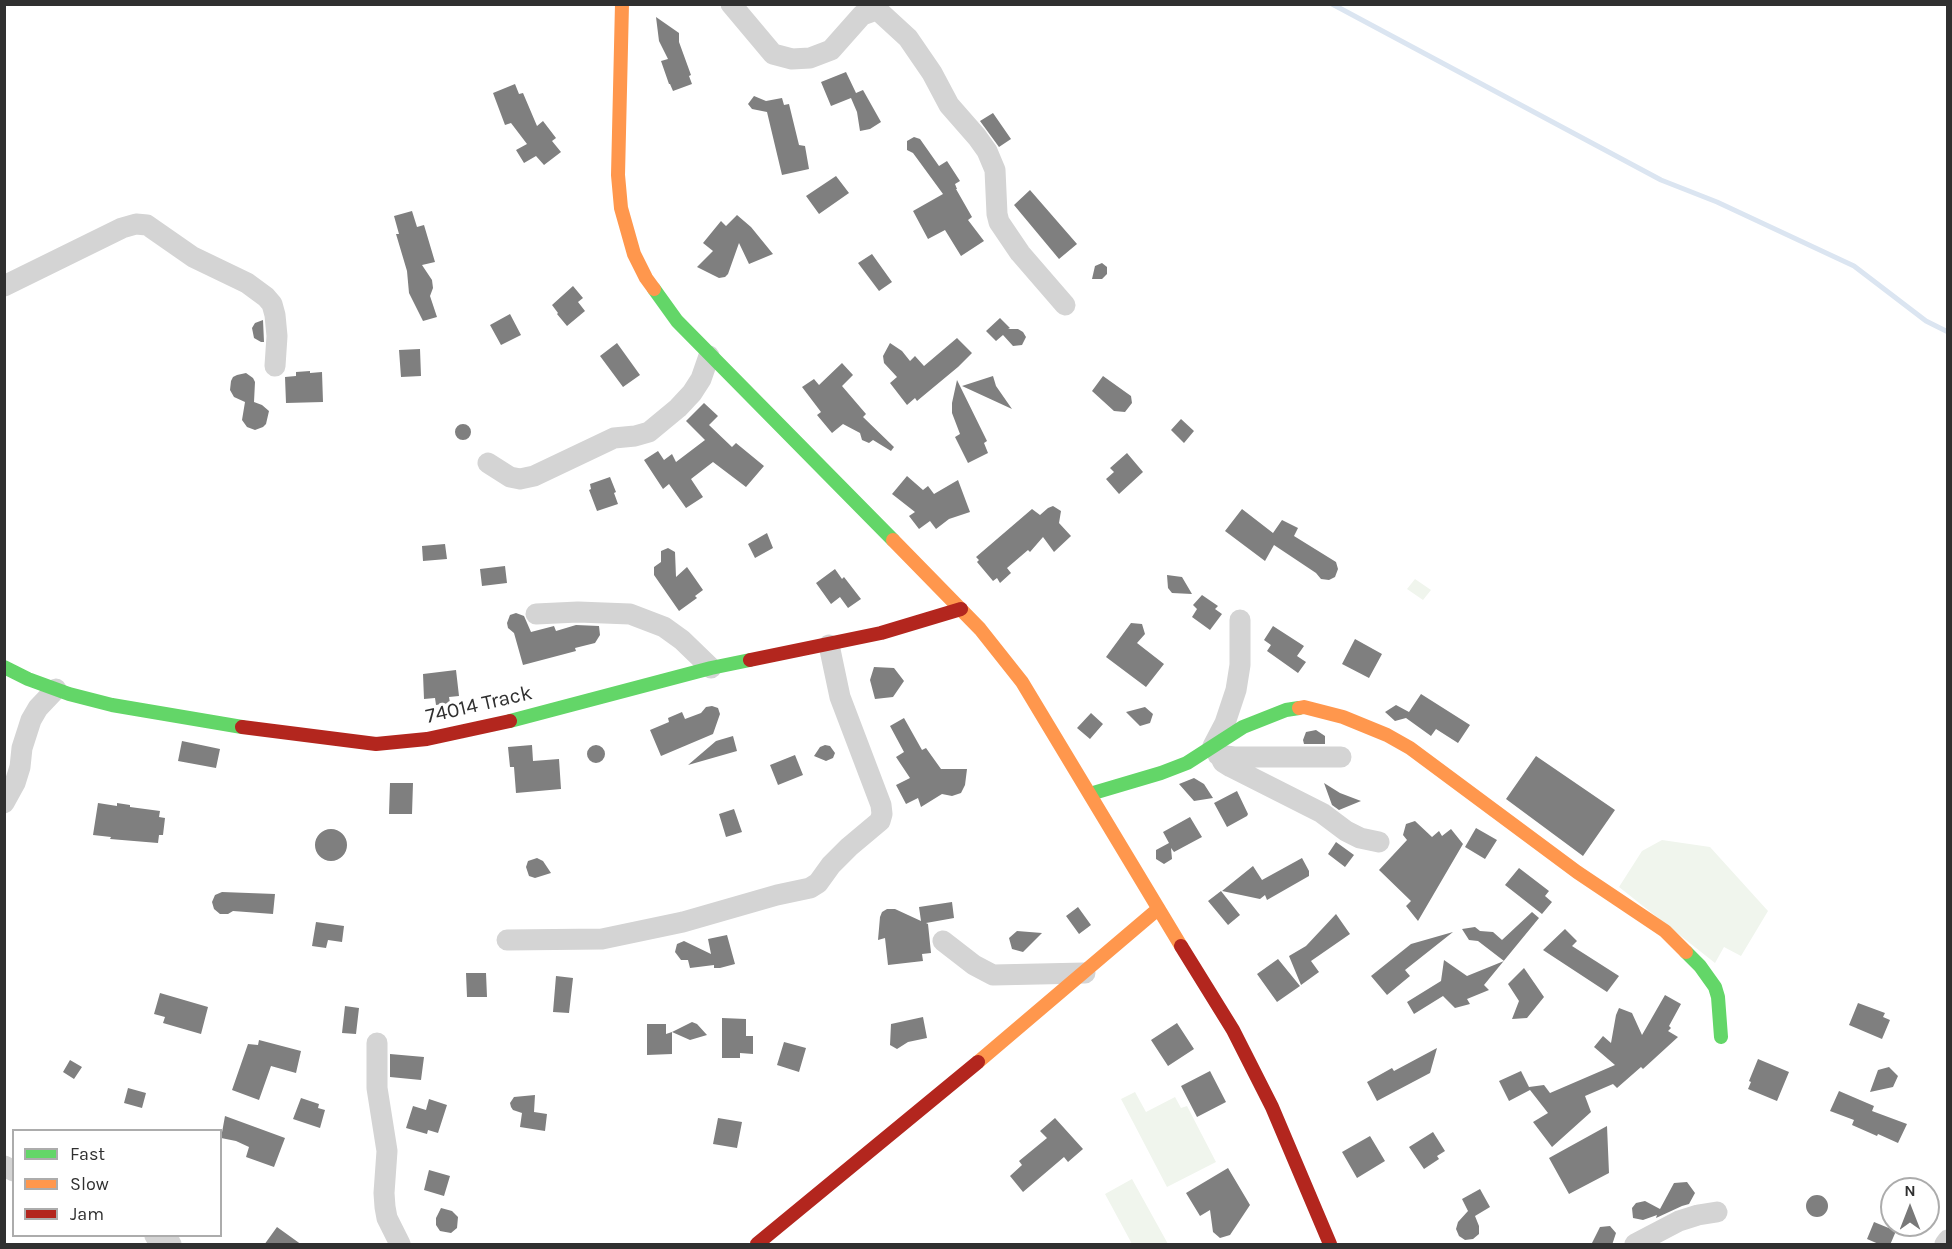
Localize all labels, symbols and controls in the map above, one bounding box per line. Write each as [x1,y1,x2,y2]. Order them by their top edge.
street label: 74014 Track [423,681,535,729]
legend [12,1129,222,1237]
text: Fast [70,1143,105,1165]
text: Slow [70,1173,109,1195]
north arrow [1880,1177,1940,1237]
text: N [1904,1181,1916,1200]
text: Jam [70,1203,104,1225]

